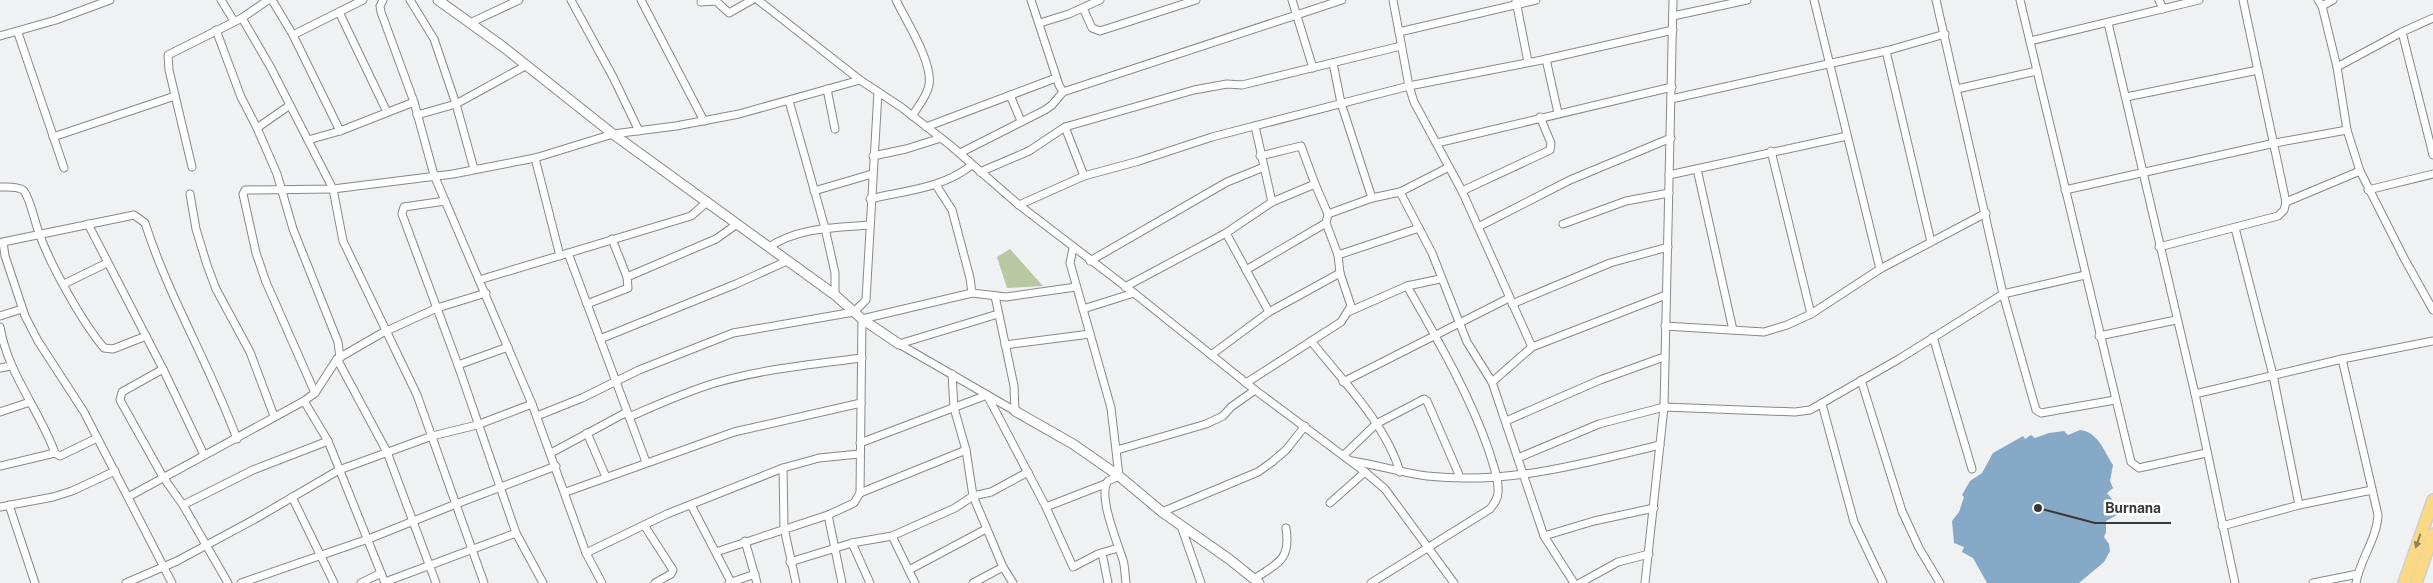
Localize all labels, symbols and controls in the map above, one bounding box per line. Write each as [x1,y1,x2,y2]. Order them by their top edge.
callout: Burnana [2095,494,2171,523]
text: Burnana [2105,500,2161,516]
one-way arrow [2414,534,2421,549]

